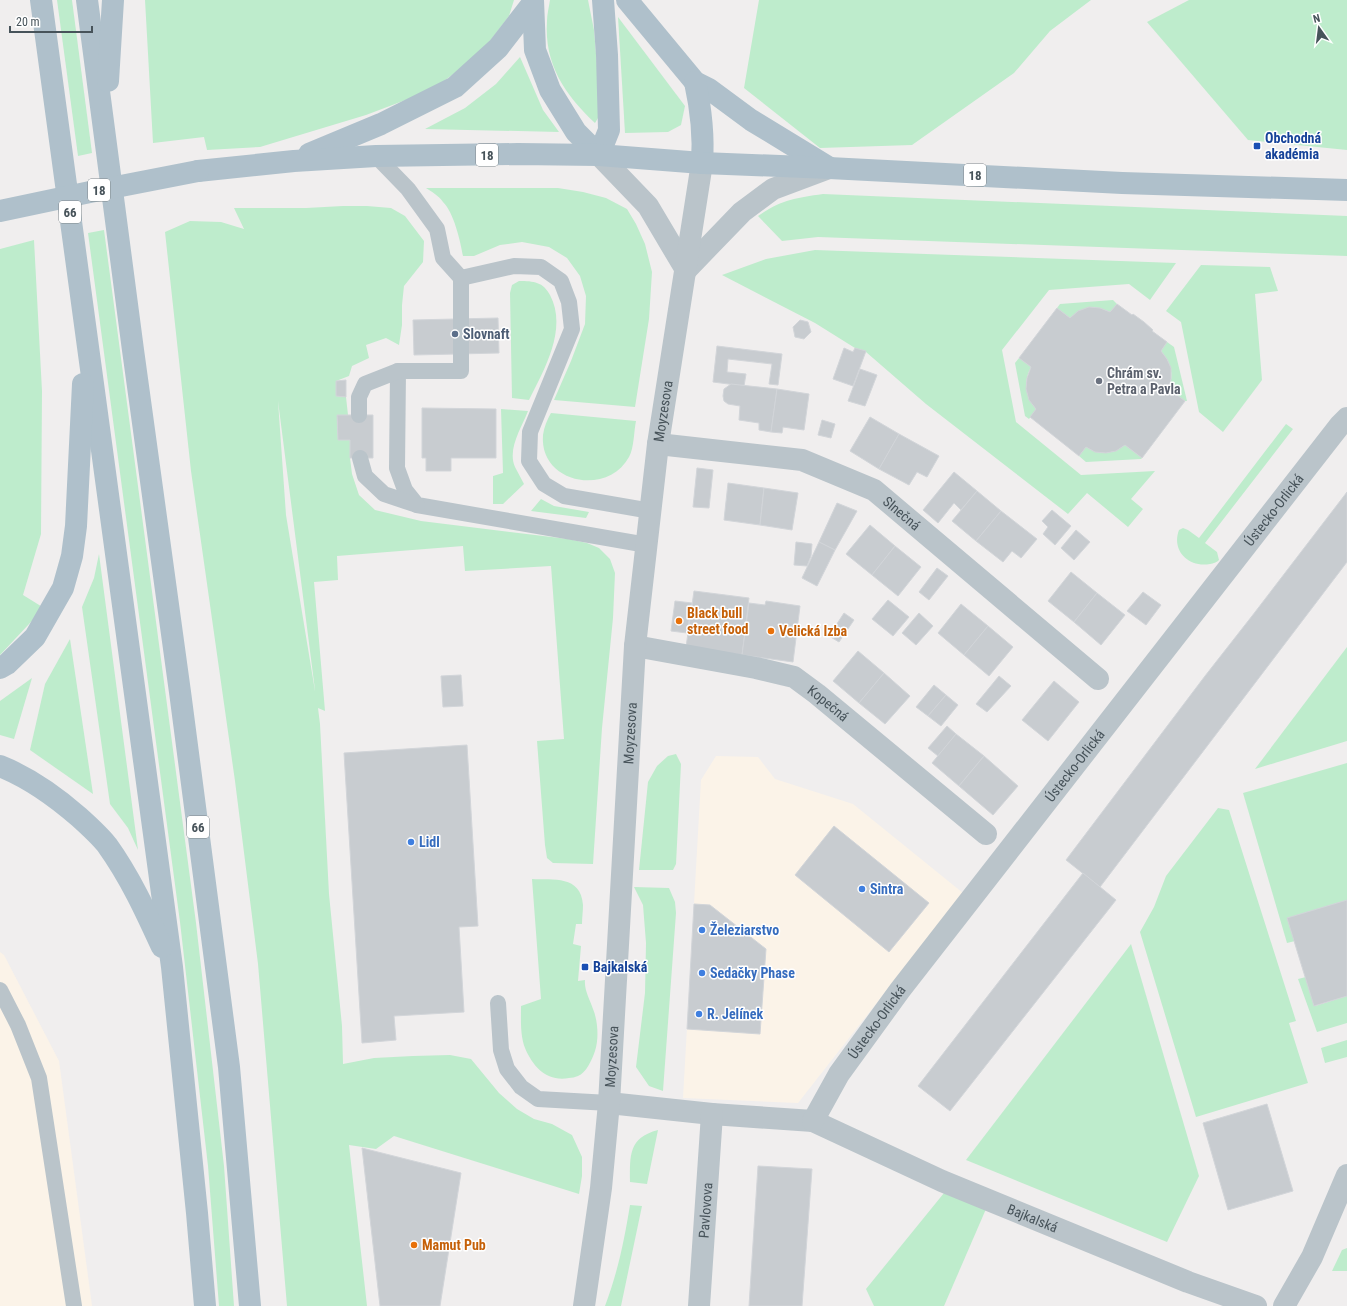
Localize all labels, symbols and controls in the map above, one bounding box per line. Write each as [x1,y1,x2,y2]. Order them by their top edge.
scale bar [10,8,92,34]
north arrow [1299,8,1339,48]
text: N [1312,12,1322,26]
text: 20 m [16,15,40,29]
place label: Obchodná akadémia [1265,130,1322,162]
marker: Obchodná akadémia [1252,141,1262,151]
road number: 18 [476,144,498,166]
road number: 18 [964,164,986,186]
road number: 18 [88,179,110,201]
road number: 66 [59,201,81,223]
place label: Slovnaft [463,326,510,342]
marker: Slovnaft [450,329,460,339]
place label: Chrám sv. Petra a Pavla [1107,365,1181,397]
marker: Chrám sv. Petra a Pavla [1094,376,1104,386]
street label: Moyzesova [650,379,676,443]
street label: Ústecko-Orlická [1240,471,1307,549]
street label: Slnečná [880,493,923,534]
place label: Black bull street food [687,605,749,637]
marker: Black bull street food [674,616,684,626]
place label: Velická Izba [779,623,848,639]
marker: Velická Izba [766,626,776,636]
street label: Kopečná [805,682,852,725]
street label: Moyzesova [620,702,640,765]
street label: Ústecko-Orlická [1041,726,1108,805]
road number: 66 [187,816,209,838]
place label: Lidl [419,834,440,850]
marker: Lidl [406,837,416,847]
place label: Sintra [870,881,904,897]
marker: Sintra [857,884,867,894]
place label: Železiarstvo [710,921,779,938]
marker: Železiarstvo [697,925,707,935]
place label: Bajkalská [593,959,648,975]
marker: Bajkalská [580,962,590,972]
place label: Sedačky Phase [710,965,795,981]
marker: Sedačky Phase [697,968,707,978]
street label: Ústecko-Orlická [844,982,909,1062]
place label: R. Jelínek [707,1006,763,1022]
marker: R. Jelínek [694,1009,704,1019]
street label: Moyzesova [602,1025,621,1088]
street label: Pavlovova [696,1182,715,1239]
street label: Bajkalská [1005,1201,1060,1236]
place label: Mamut Pub [422,1237,486,1253]
marker: Mamut Pub [409,1240,419,1250]

